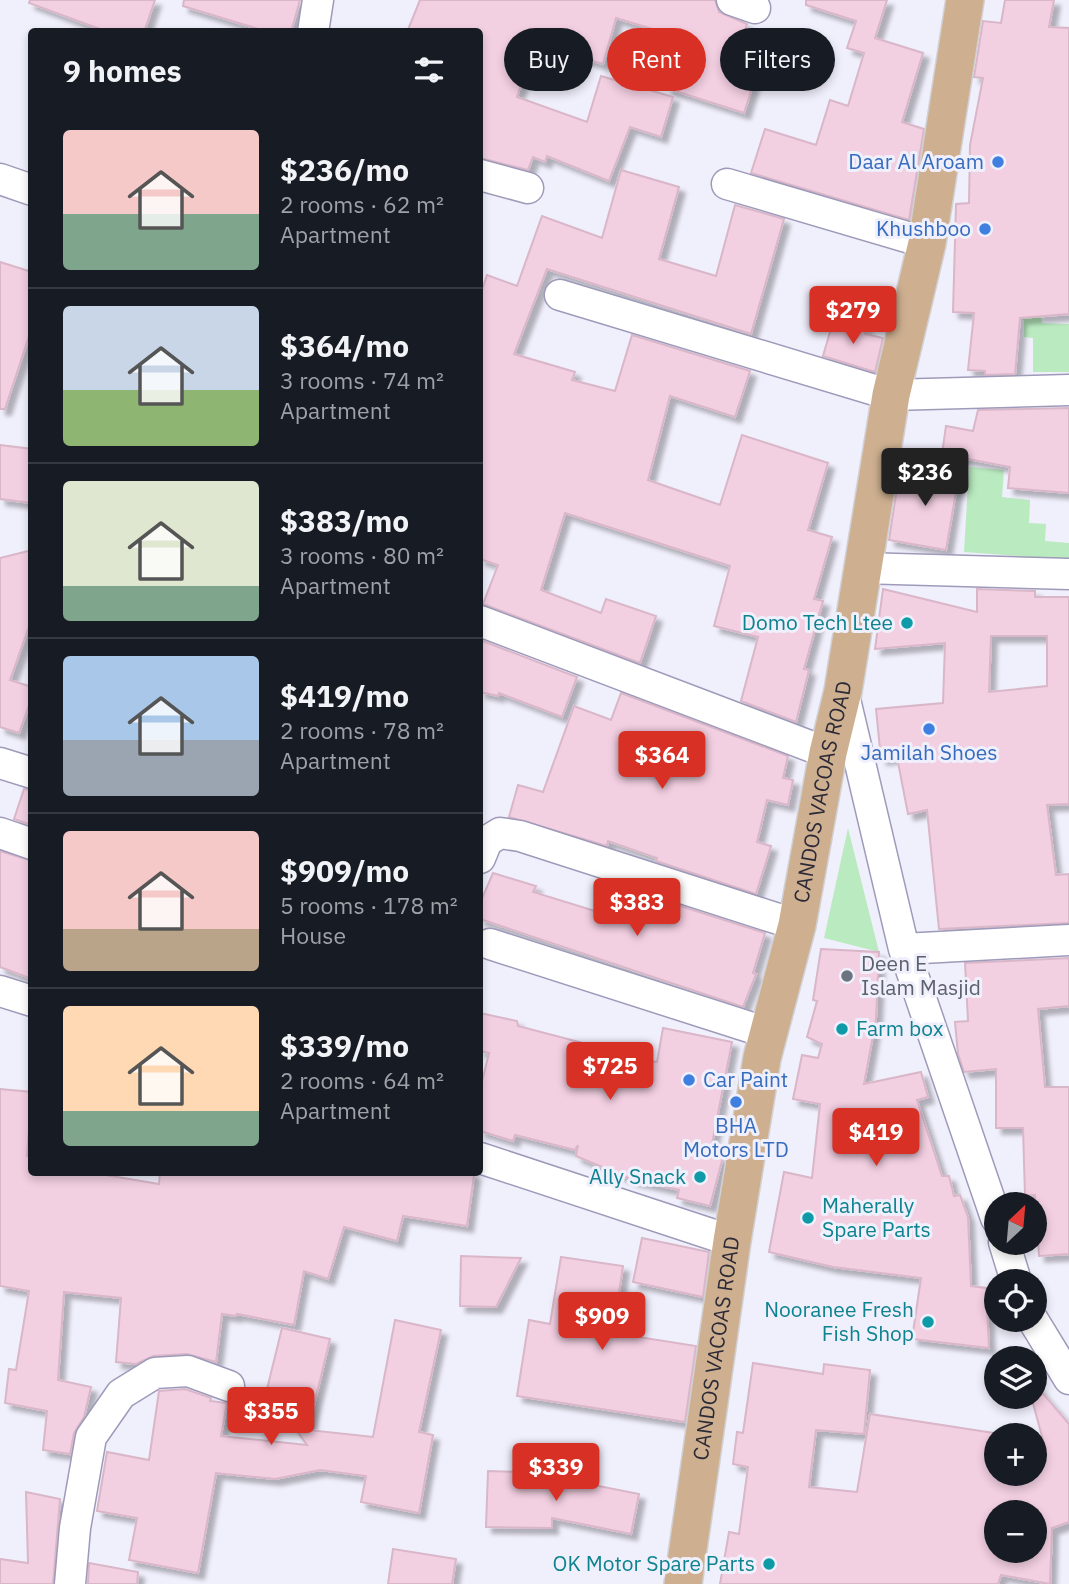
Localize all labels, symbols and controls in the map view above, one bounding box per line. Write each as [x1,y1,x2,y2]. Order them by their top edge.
chip: Buy [504,28,593,91]
chip: Rent [607,28,706,91]
chip: Filters [720,28,835,91]
text: 9 homes [63,51,182,90]
icon: filters [410,51,448,89]
place label: Daar Al Aroam [848,147,984,175]
text: $236/mo [280,150,409,189]
marker: Daar Al Aroam [990,154,1006,170]
icon: home [119,158,203,242]
text: 2 rooms · 62 m² [280,189,444,219]
place label: Khushboo [876,214,971,242]
text: Apartment [280,219,391,249]
marker: Khushboo [977,221,993,237]
pin: $279 [812,286,894,346]
text: $279 [825,294,881,324]
text: $364/mo [280,326,409,365]
icon: home [119,334,203,418]
text: 3 rooms · 74 m² [280,365,444,395]
text: Apartment [280,395,391,425]
pin: $236 [884,448,966,508]
text: $236 [897,456,953,486]
text: $383/mo [280,501,409,540]
icon: home [119,509,203,593]
text: 3 rooms · 80 m² [280,540,444,570]
text: Apartment [280,570,391,600]
place label: Domo Tech Ltee [742,608,893,636]
marker: Domo Tech Ltee [899,615,915,631]
text: $419/mo [280,676,409,715]
street label: CANDOS VACOAS ROAD [786,679,857,905]
icon: home [119,684,203,768]
text: 2 rooms · 78 m² [280,715,444,745]
marker: Jamilah Shoes [921,721,937,737]
pin: $364 [621,732,703,791]
place label: Jamilah Shoes [861,738,997,766]
text: $364 [634,739,690,769]
text: Apartment [280,745,391,775]
text: $909/mo [280,851,409,890]
icon: home [119,859,203,943]
pin: $383 [596,878,678,938]
text: $383 [609,886,665,916]
text: 5 rooms · 178 m² [280,890,458,920]
text: House [280,920,346,950]
place label: Deen E Islam Masjid [861,949,981,1001]
marker: Deen E Islam Masjid [839,968,855,984]
place label: Farm box [856,1014,944,1042]
marker: Farm box [834,1021,850,1037]
text: $339/mo [280,1026,409,1065]
icon: home [119,1034,203,1118]
pin: $725 [569,1042,651,1102]
text: $725 [582,1050,638,1080]
text: 2 rooms · 64 m² [280,1065,444,1095]
place label: Car Paint [703,1065,788,1093]
marker: Car Paint [681,1072,697,1088]
marker: BHA Motors LTD [728,1094,744,1110]
text: Apartment [280,1095,391,1125]
pin: $419 [835,1108,917,1168]
place label: BHA Motors LTD [683,1111,789,1163]
text: $419 [848,1116,904,1146]
place label: Ally Snack [589,1162,686,1190]
marker: Ally Snack [692,1169,708,1185]
place label: Maherally Spare Parts [822,1191,931,1243]
north arrow [984,1192,1046,1255]
map controls [984,1192,1047,1563]
marker: Maherally Spare Parts [800,1210,816,1226]
street label: CANDOS VACOAS ROAD [686,1234,746,1462]
button: locate [984,1269,1047,1332]
pin: $909 [561,1292,643,1352]
place label: Nooranee Fresh Fish Shop [764,1295,914,1347]
text: $909 [574,1300,630,1330]
marker: Nooranee Fresh Fish Shop [920,1314,936,1330]
button: layers [984,1346,1047,1409]
pin: $355 [230,1388,312,1447]
text: $355 [243,1395,299,1425]
button: + [984,1423,1047,1486]
pin: $339 [515,1444,597,1503]
text: $339 [528,1451,584,1481]
button: − [984,1500,1047,1563]
place label: OK Motor Spare Parts [553,1549,755,1577]
marker: OK Motor Spare Parts [761,1556,777,1572]

